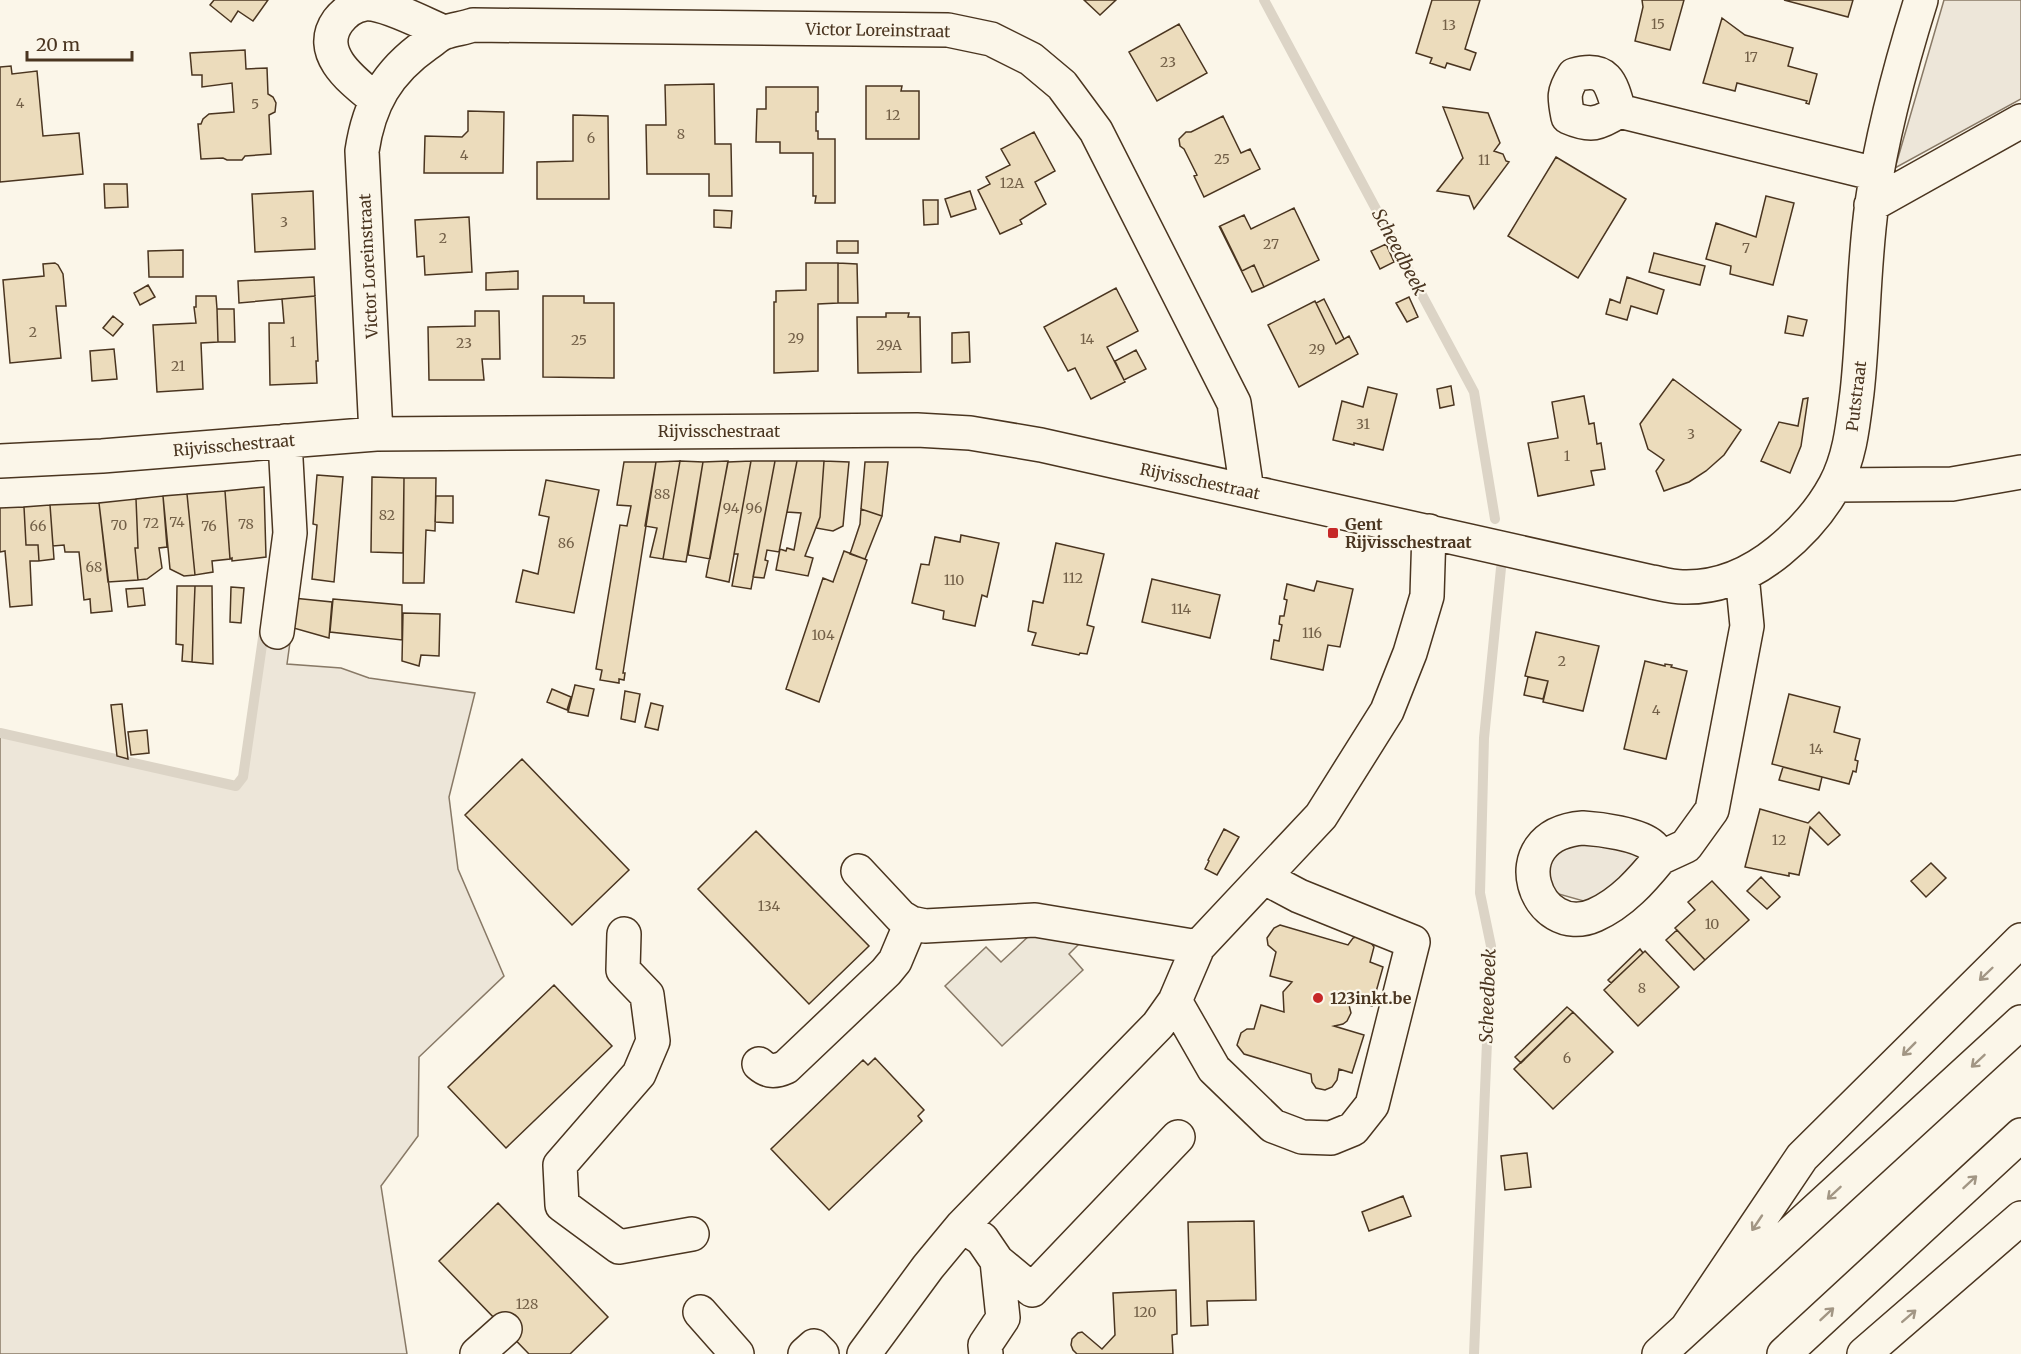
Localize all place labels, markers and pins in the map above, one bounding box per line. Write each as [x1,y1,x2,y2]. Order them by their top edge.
place label: Gent Rijvisschestraat [1345,514,1472,552]
marker: Gent Rijvisschestraat [1326,526,1340,540]
place label: 123inkt.be [1330,988,1412,1008]
marker: 123inkt.be [1311,991,1325,1005]

